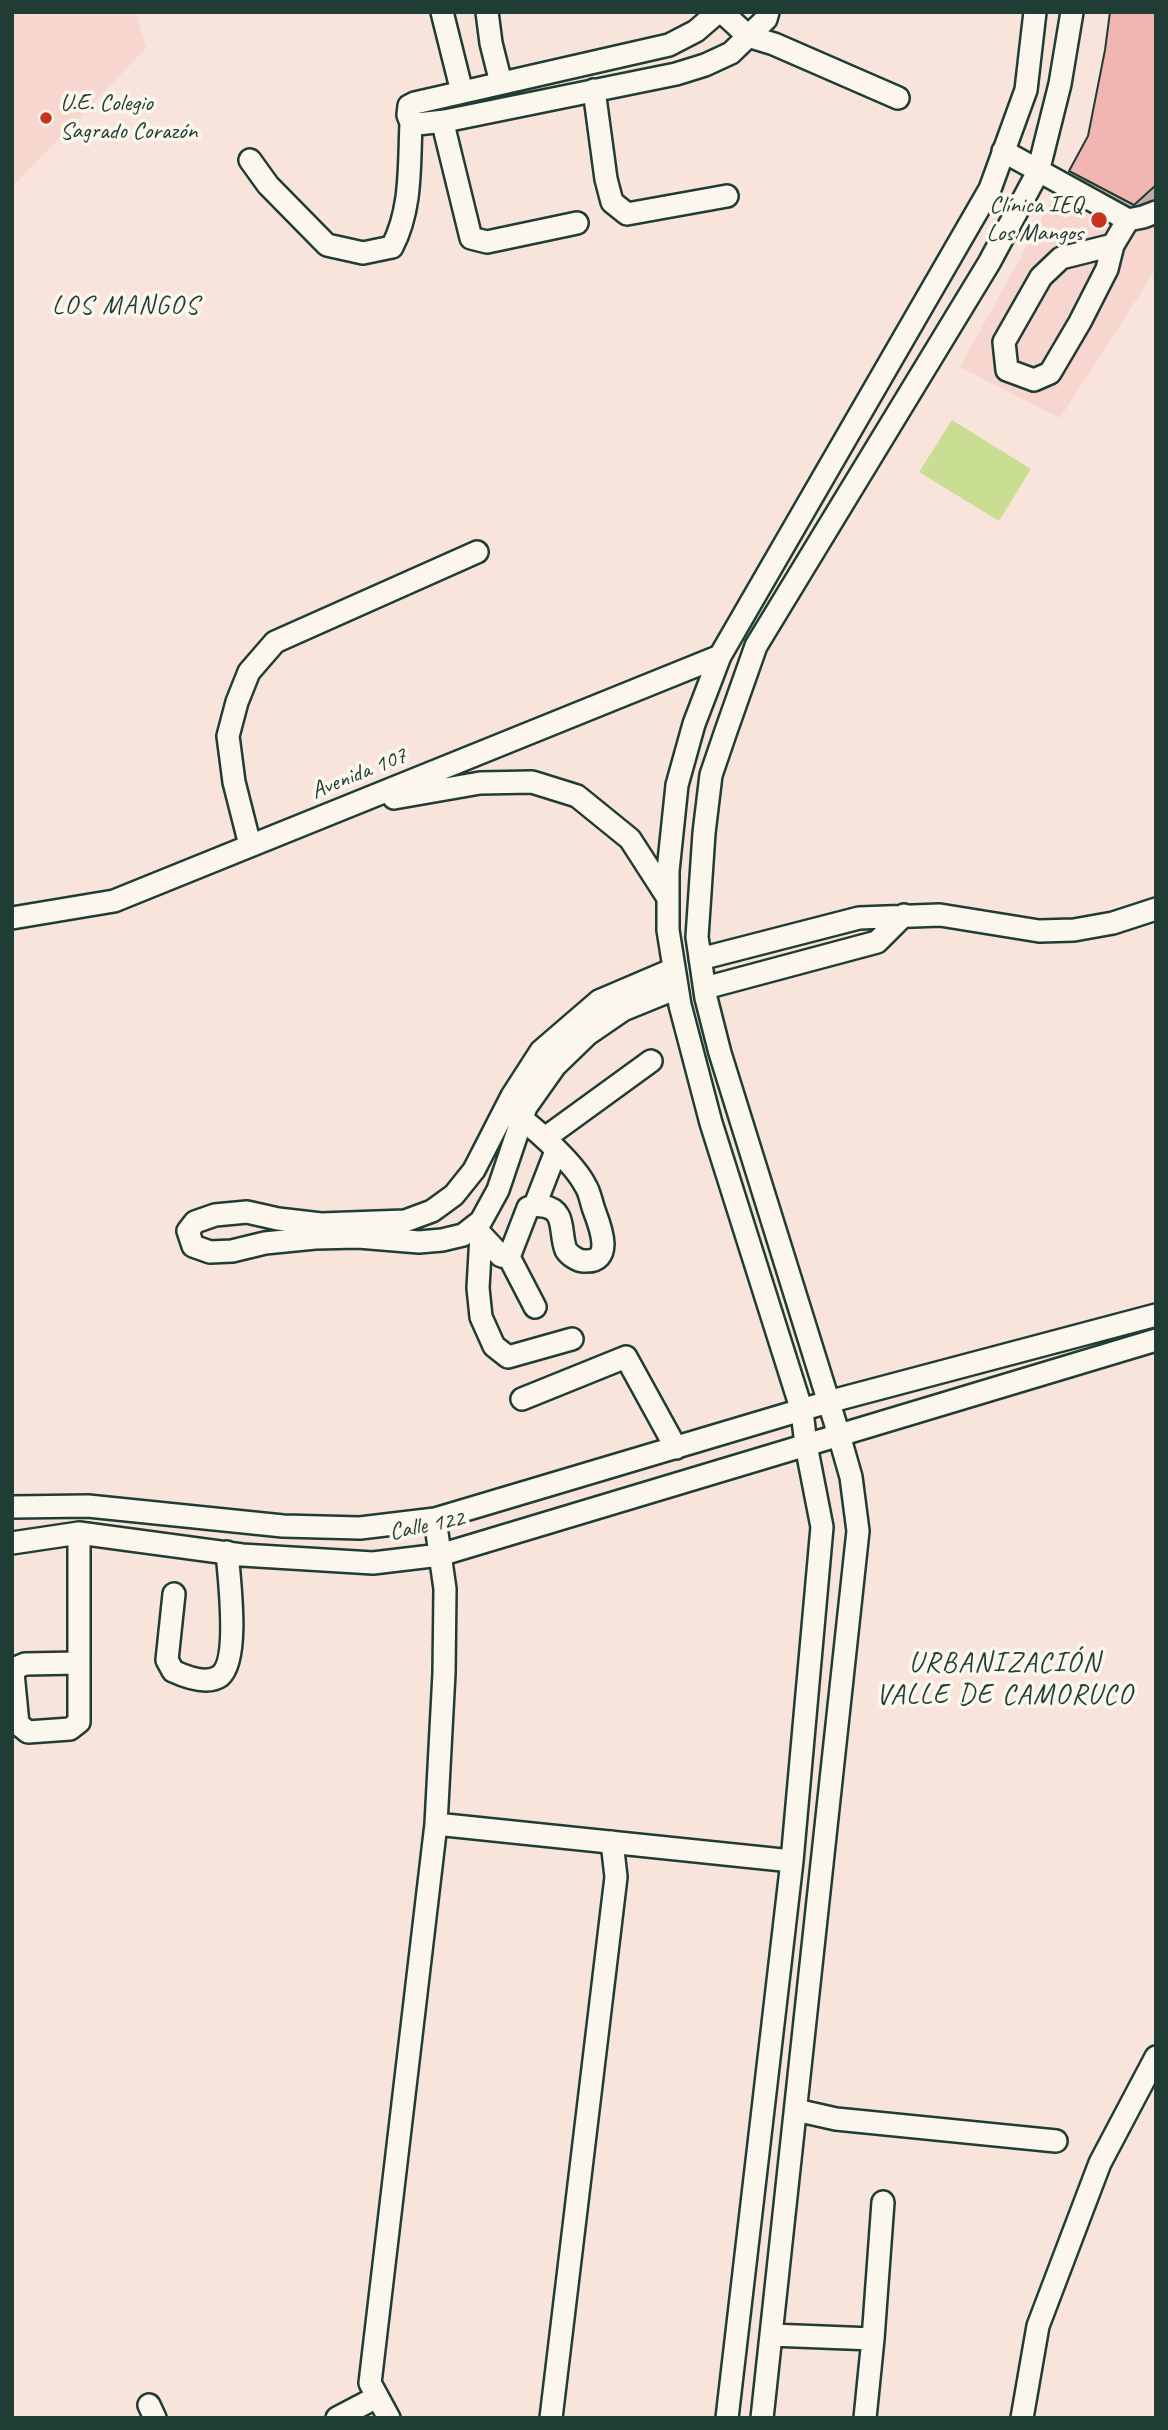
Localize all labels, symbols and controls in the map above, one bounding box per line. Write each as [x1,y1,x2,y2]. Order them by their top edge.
place label: U.E. Colegio Sagrado Corazón [60,90,197,146]
marker: U.E. Colegio Sagrado Corazón [38,110,54,126]
place label: Clínica IEQ Los Mangos [987,192,1083,248]
marker: Clínica IEQ Los Mangos [1089,210,1109,230]
district label: LOS MANGOS [54,290,198,322]
street label: Avenida 107 [307,742,411,806]
street label: Calle 122 [387,1505,467,1547]
district label: URBANIZACIÓN VALLE DE CAMORUCO [879,1647,1131,1713]

